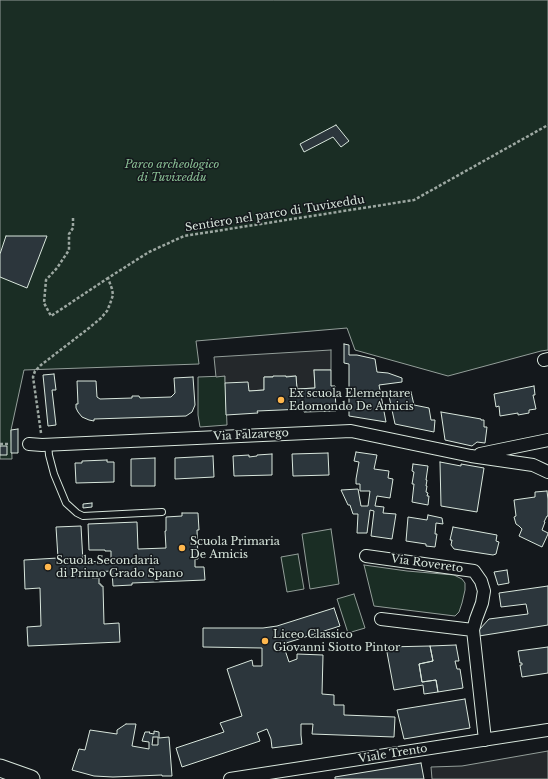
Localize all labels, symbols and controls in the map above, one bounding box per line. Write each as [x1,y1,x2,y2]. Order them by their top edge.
park label: Parco archeologico di Tuvixeddu [125,158,219,184]
street label: Sentiero nel parco di Tuvixeddu [184,193,366,235]
place label: Ex scuola Elementare Edomondo De Amicis [289,387,414,413]
marker: Ex scuola Elementare Edomondo De Amicis [276,395,286,405]
street label: Via Falzarego [213,426,289,444]
place label: Scuola Primaria De Amicis [190,535,280,561]
marker: Scuola Primaria De Amicis [177,543,187,553]
street label: Via Rovereto [390,552,464,576]
place label: Scuola Secondaria di Primo Grado Spano [56,554,183,580]
marker: Scuola Secondaria di Primo Grado Spano [43,562,53,572]
place label: Liceo Classico Giovanni Siotto Pintor [273,628,400,654]
marker: Liceo Classico Giovanni Siotto Pintor [260,636,270,646]
street label: Viale Trento [357,742,429,766]

